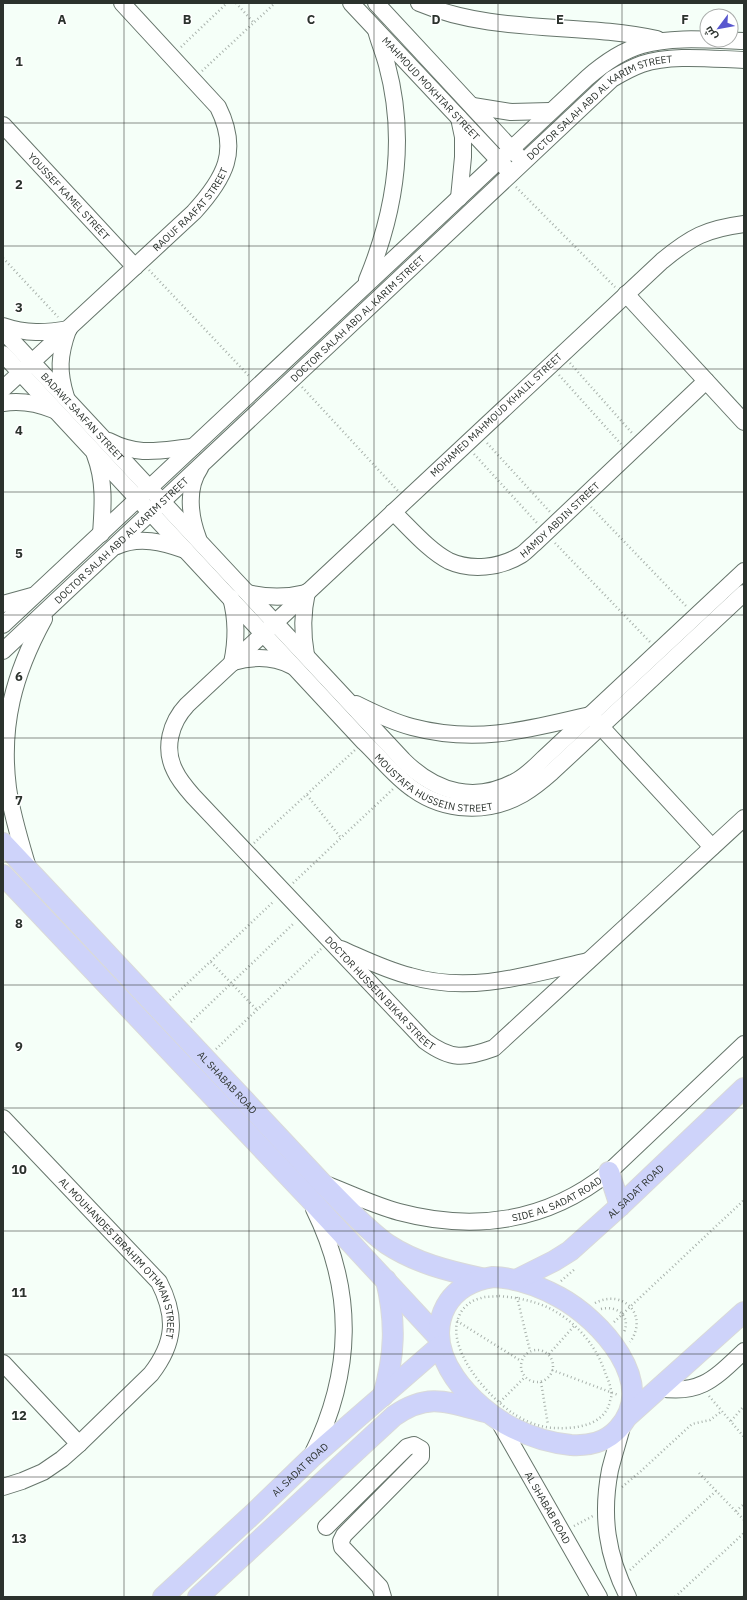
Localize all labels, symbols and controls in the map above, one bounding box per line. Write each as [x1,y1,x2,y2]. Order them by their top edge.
north arrow [699,8,739,48]
text: A [58,11,67,28]
text: B [183,11,192,28]
text: C [307,11,316,28]
text: D [431,11,441,28]
text: E [556,11,564,28]
text: F [681,11,689,28]
text: ش [701,24,720,43]
street label: MAHMOUD MOKHTAR STREET [380,34,483,143]
street label: DOCTOR SALAH ABD AL KARIM STREET [524,52,673,163]
text: 1 [15,53,23,70]
street label: YOUSSEF KAMEL STREET [25,150,113,242]
street label: RAOUF RAAFAT STREET [150,165,230,254]
text: 2 [15,176,23,193]
street label: DOCTOR SALAH ABD AL KARIM STREET [287,252,427,384]
text: 3 [15,299,23,316]
street label: MOHAMED MAHMOUD KHALIL STREET [427,350,565,480]
street label: BADAWI SAAFAN STREET [38,370,127,464]
text: 4 [15,422,23,439]
street label: DOCTOR SALAH ABD AL KARIM STREET [51,474,191,606]
street label: HAMDY ABDIN STREET [517,479,602,560]
text: 5 [15,545,23,562]
text: 6 [15,668,23,685]
street label: MOUSTAFA HUSSEIN STREET [372,751,494,814]
text: 7 [15,792,23,809]
text: 8 [15,915,23,932]
street label: DOCTOR HUSSEIN BIKAR STREET [322,933,438,1053]
text: 9 [15,1038,23,1055]
street label: AL SHABAB ROAD [195,1048,260,1116]
text: 10 [11,1161,27,1178]
street label: AL SADAT ROAD [604,1161,667,1221]
street label: SIDE AL SADAT ROAD [511,1173,605,1224]
street label: AL MOUHANDES IBRAHIM OTHMAN STREET [57,1175,177,1340]
text: 11 [11,1284,27,1301]
text: 12 [11,1407,27,1424]
street label: AL SADAT ROAD [269,1440,331,1499]
street label: AL SHABAB ROAD [522,1469,574,1546]
text: 13 [11,1530,27,1547]

